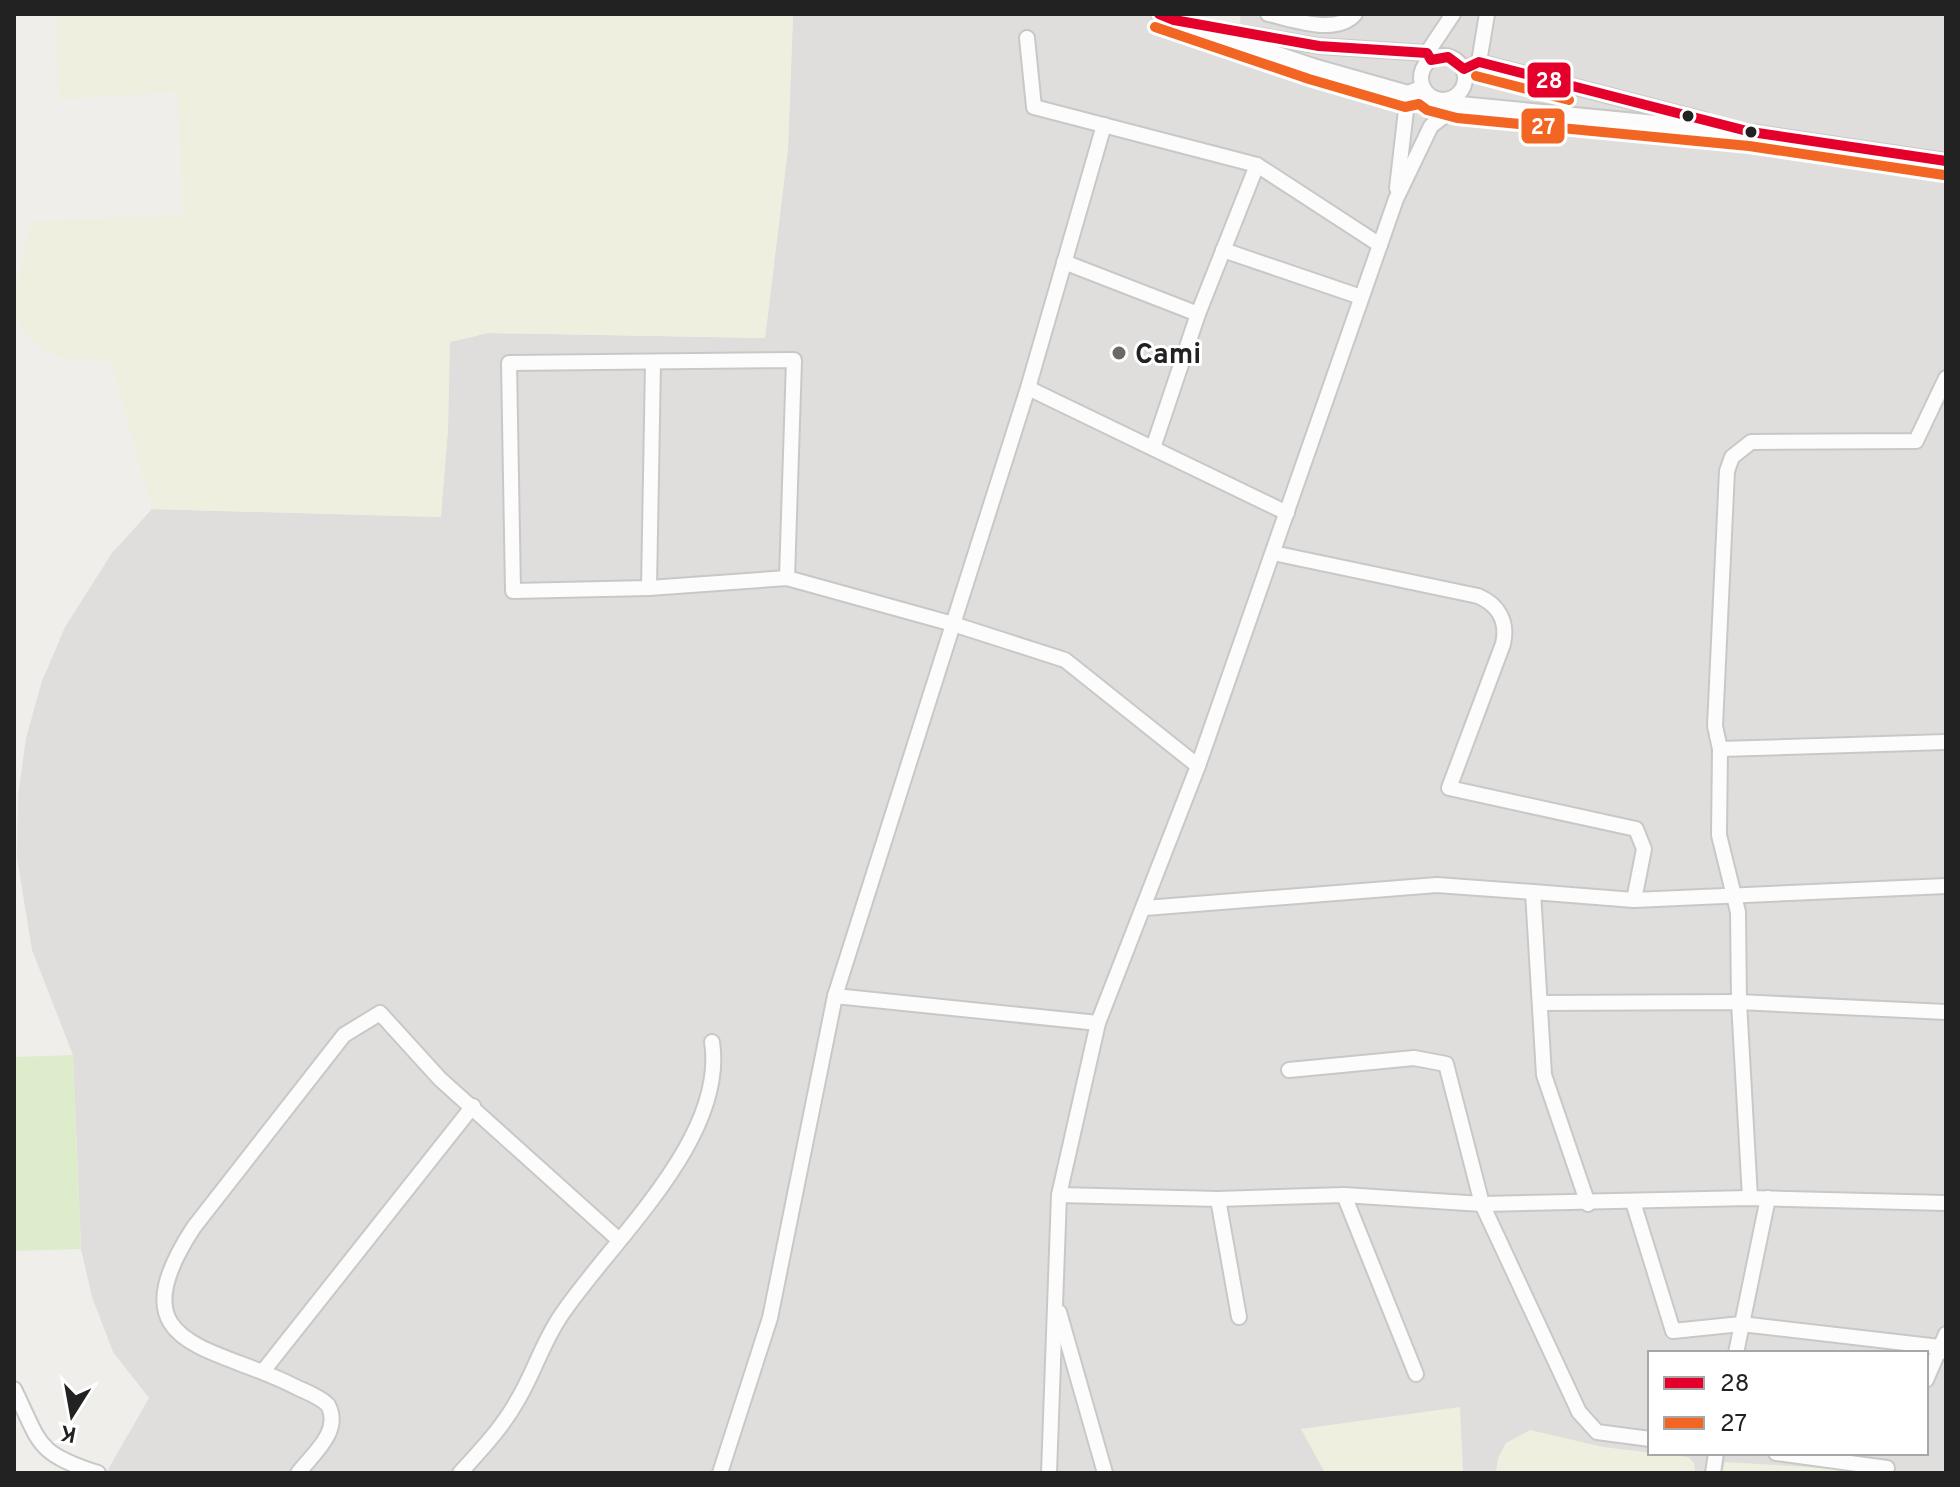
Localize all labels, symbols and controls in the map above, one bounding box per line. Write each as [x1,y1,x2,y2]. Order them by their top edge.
line badge: 28 [1526,61,1572,99]
text: 28 [1535,69,1563,96]
line badge: 27 [1520,107,1566,145]
unlabelled marker [1680,108,1696,124]
text: 27 [1530,115,1556,142]
unlabelled marker [1743,124,1759,140]
place label: Cami [1135,338,1201,374]
marker: Cami [1110,344,1128,362]
legend [1648,1351,1928,1455]
text: 28 [1720,1370,1749,1400]
north arrow [32,1375,112,1455]
text: 27 [1720,1410,1747,1440]
text: K [58,1417,79,1447]

